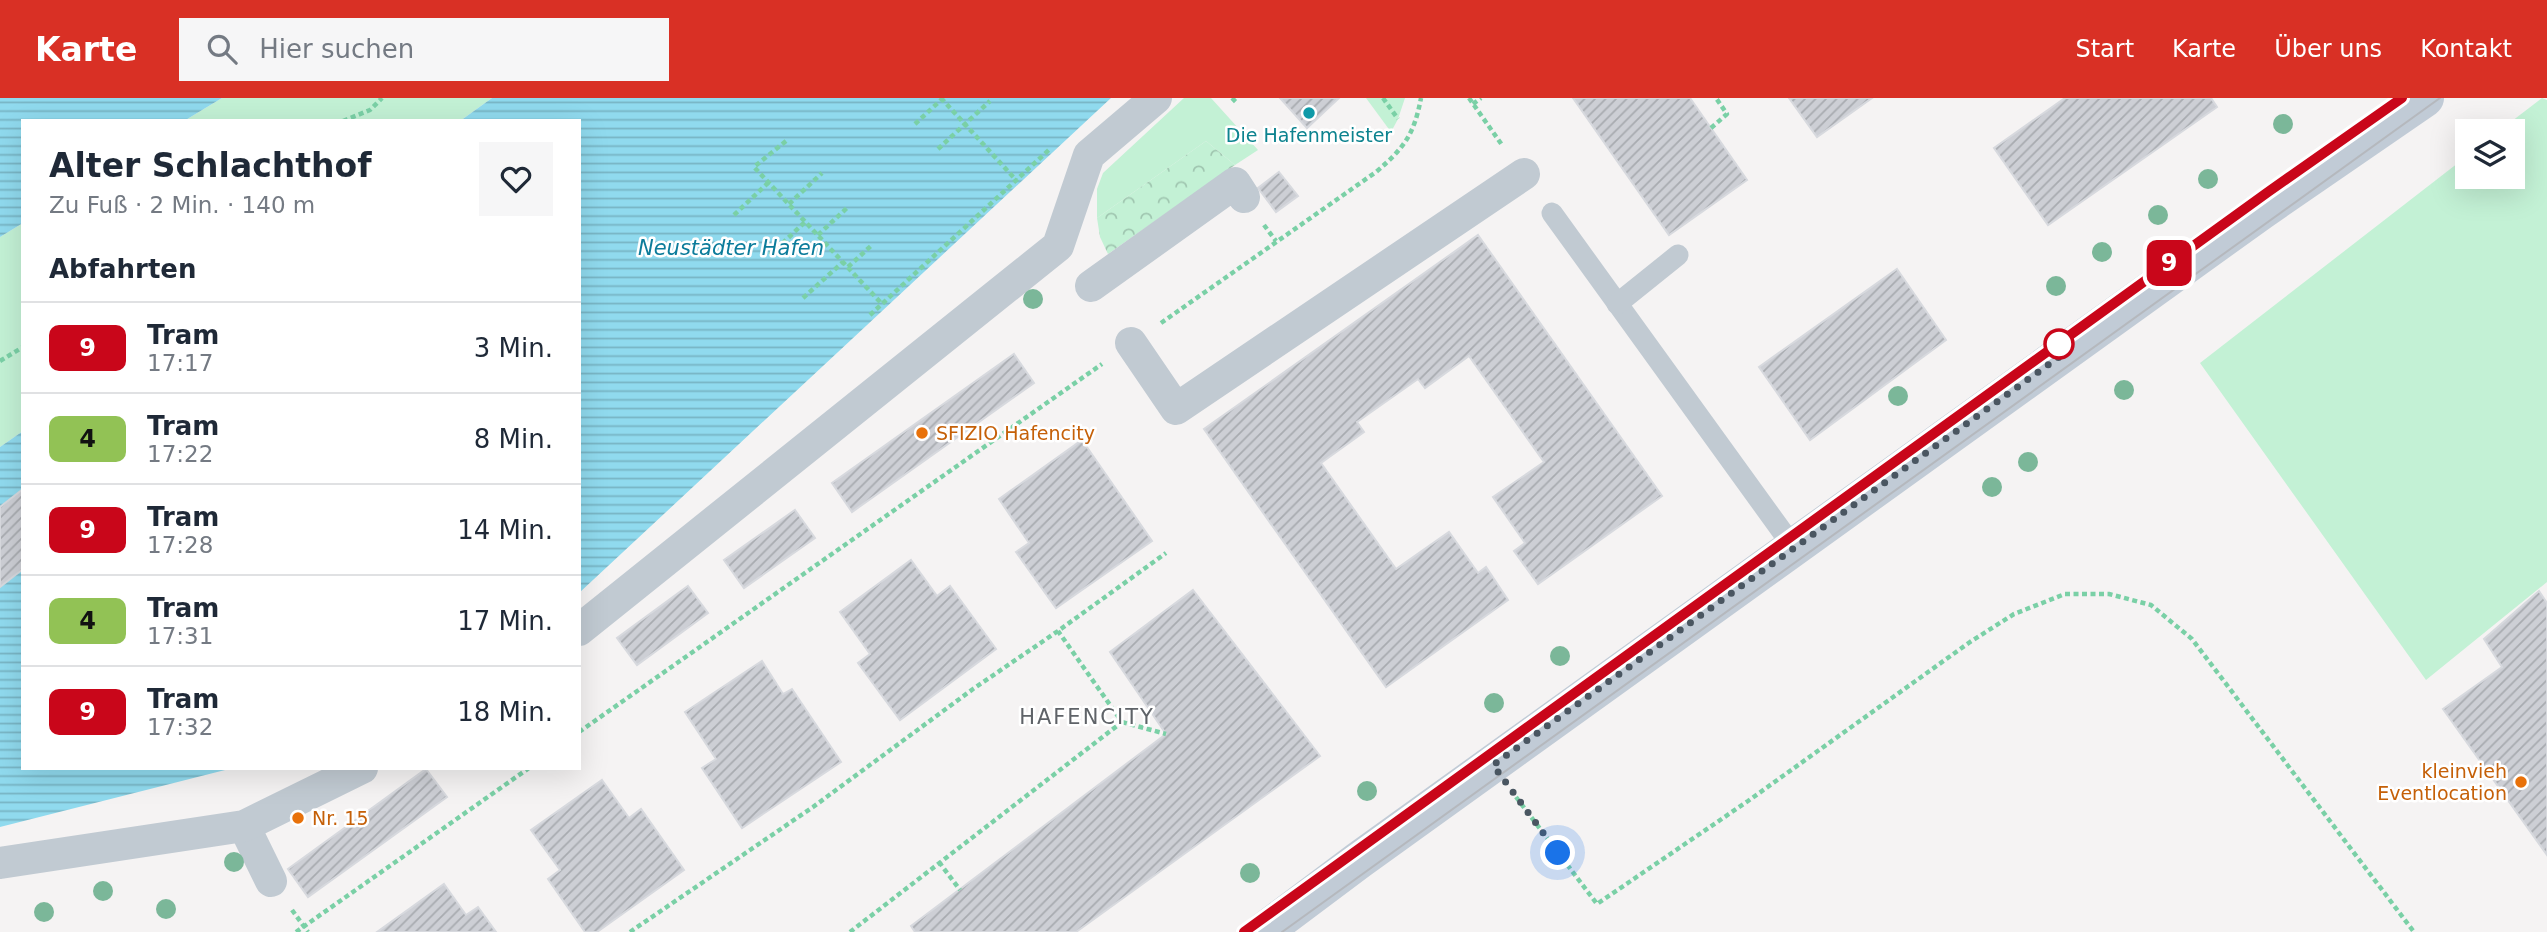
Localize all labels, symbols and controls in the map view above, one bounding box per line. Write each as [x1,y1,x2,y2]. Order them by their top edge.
search box [179,18,669,81]
text: Karte [35,30,137,69]
icon: search [203,30,241,68]
text: Hier suchen [259,34,414,64]
text: Start [2075,35,2134,63]
text: Karte [2172,35,2236,63]
text: Über uns [2274,35,2382,63]
text: Kontakt [2420,35,2512,63]
marker: Die Hafenmeister [1301,105,1317,121]
map controls [2455,119,2525,189]
button: layers [2455,119,2525,189]
place label: Die Hafenmeister [1226,124,1392,146]
button: heart [479,142,553,216]
text: Alter Schlachthof [49,146,372,185]
text: Zu Fuß · 2 Min. · 140 m [49,192,315,218]
water label: Neustädter Hafen [638,236,824,260]
line badge: 9 [2146,240,2192,286]
text: 9 [2161,249,2177,277]
text: Abfahrten [49,254,197,284]
text: Tram [147,320,219,350]
unlabelled marker [2044,329,2074,359]
text: 3 Min. [474,333,553,363]
text: 9 [79,334,96,362]
text: 17:17 [147,350,213,376]
text: Tram [147,411,219,441]
place label: SFIZIO Hafencity [936,422,1095,444]
text: 8 Min. [474,424,553,454]
text: 4 [79,425,96,453]
marker: SFIZIO Hafencity [914,425,930,441]
text: 17:22 [147,441,213,467]
text: Tram [147,502,219,532]
text: 14 Min. [457,515,553,545]
text: 9 [79,516,96,544]
text: 17:28 [147,532,213,558]
text: Tram [147,593,219,623]
text: 17 Min. [457,606,553,636]
text: 4 [79,607,96,635]
text: 17:31 [147,623,213,649]
text: Tram [147,684,219,714]
text: 18 Min. [457,697,553,727]
text: 9 [79,698,96,726]
district label: HAFENCITY [1019,705,1155,729]
text: 17:32 [147,714,213,740]
place label: kleinvieh Eventlocation [2377,760,2507,804]
marker: kleinvieh Eventlocation [2513,774,2529,790]
place label: Nr. 15 [312,807,369,829]
marker: Nr. 15 [290,810,306,826]
your location [1540,835,1575,870]

